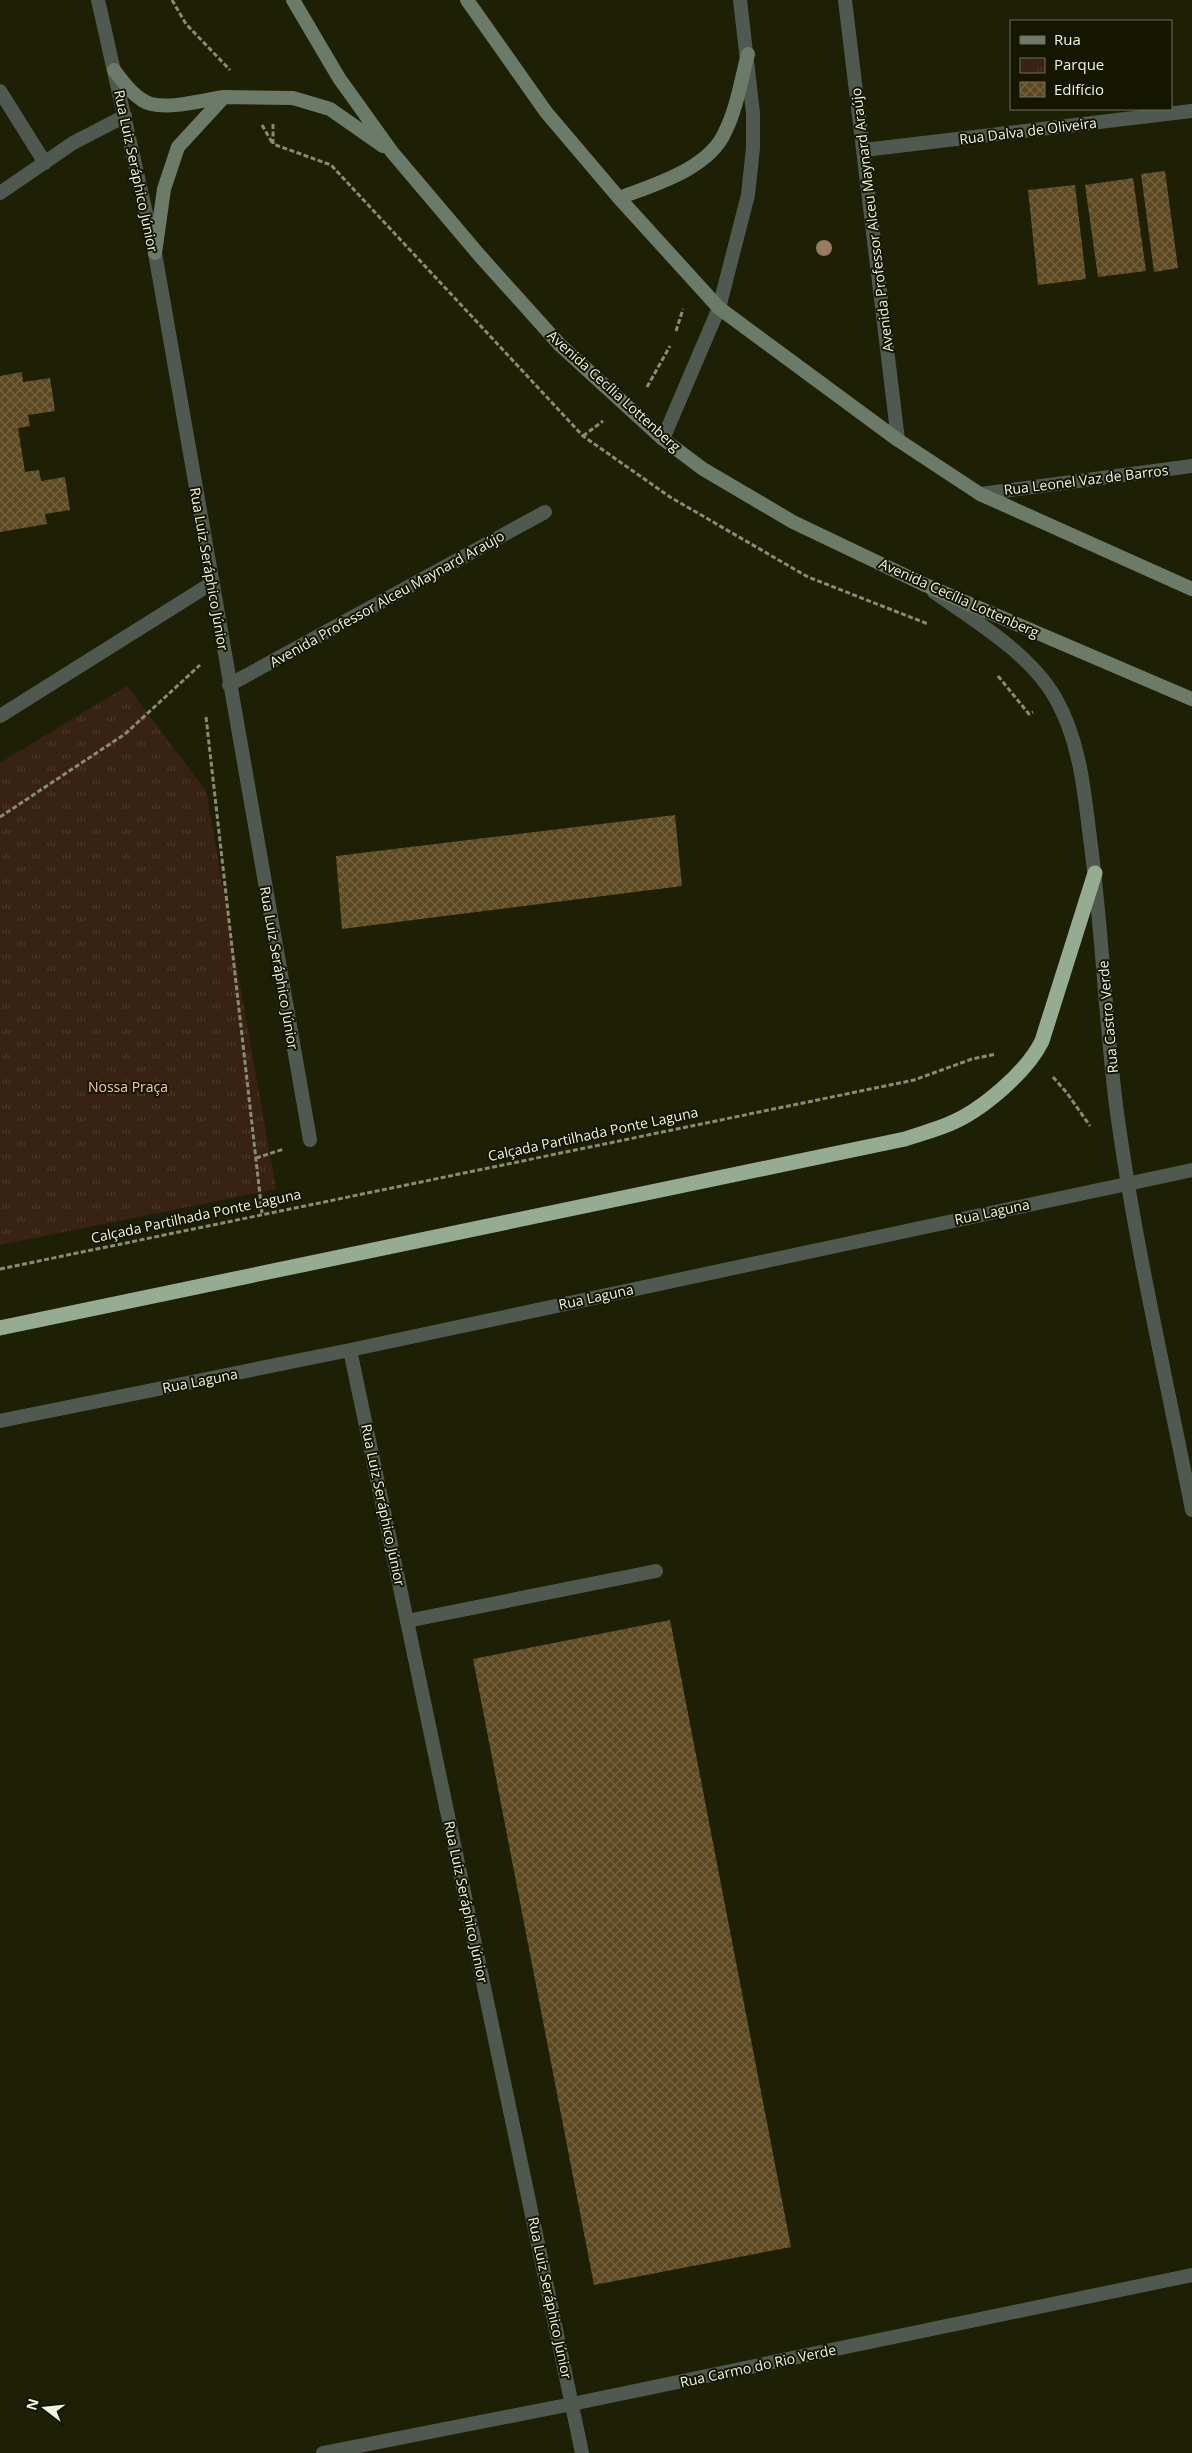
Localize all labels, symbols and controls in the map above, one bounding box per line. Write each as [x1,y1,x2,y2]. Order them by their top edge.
legend [1010,20,1172,110]
text: Rua [1054,29,1081,49]
text: Parque [1054,54,1104,74]
text: Edifício [1054,79,1104,99]
street label: Avenida Professor Alceu Maynard Araújo [846,87,897,353]
street label: Rua Luiz Seráphico Júnior [110,88,163,254]
street label: Rua Dalva de Oliveira [958,113,1098,148]
street label: Avenida Cecília Lottenberg [544,326,685,456]
street label: Rua Leonel Vaz de Barros [1003,460,1170,499]
street label: Rua Luiz Seráphico Júnior [186,486,233,652]
street label: Avenida Professor Alceu Maynard Araújo [266,526,508,671]
street label: Avenida Cecília Lottenberg [876,554,1043,642]
street label: Rua Luiz Seráphico Júnior [256,885,303,1051]
street label: Rua Castro Verde [1093,960,1122,1074]
park label: Nossa Praça [88,1077,168,1096]
street label: Calçada Partilhada Ponte Laguna [486,1102,700,1165]
street label: Calçada Partilhada Ponte Laguna [89,1184,303,1247]
street label: Rua Laguna [953,1194,1031,1229]
street label: Rua Laguna [557,1279,635,1314]
street label: Rua Laguna [161,1364,239,1397]
street label: Rua Luiz Seráphico Júnior [357,1422,410,1588]
street label: Rua Luiz Seráphico Júnior [440,1819,493,1985]
street label: Rua Luiz Seráphico Júnior [524,2215,577,2381]
street label: Rua Carmo do Rio Verde [678,2340,838,2391]
north arrow [20,2383,70,2433]
text: N [21,2396,43,2412]

